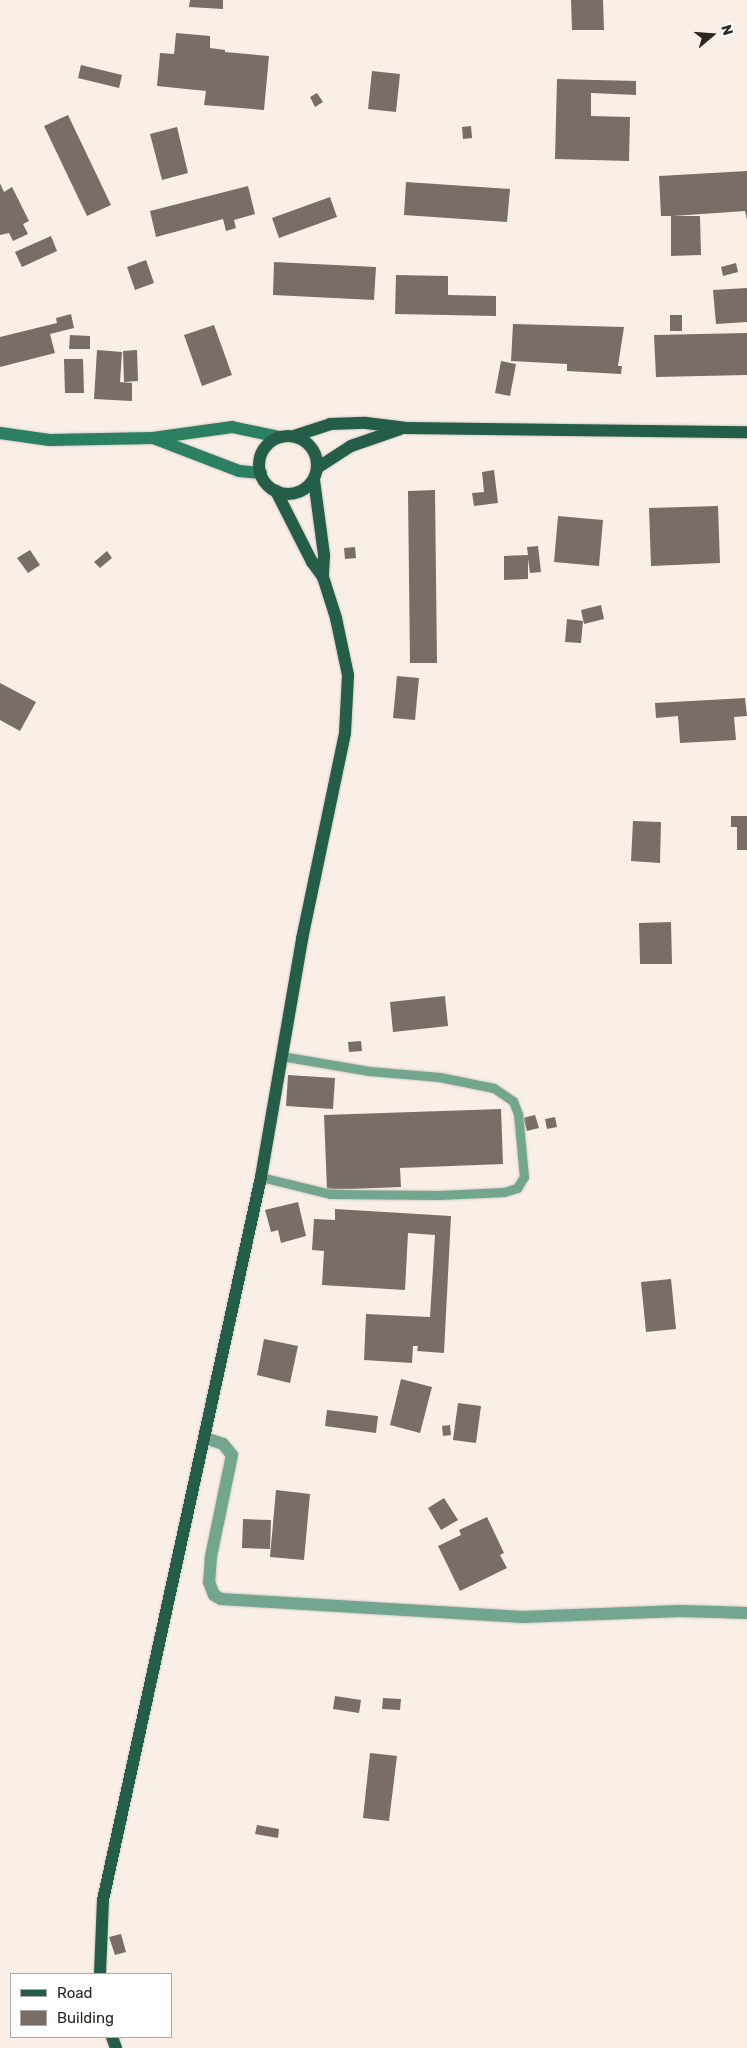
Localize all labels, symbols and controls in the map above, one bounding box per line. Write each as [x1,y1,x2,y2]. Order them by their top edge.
north arrow [687,10,737,60]
text: N [717,23,736,38]
legend [10,1973,172,2038]
text: Road [57,1984,93,2002]
text: Building [57,2009,114,2027]

